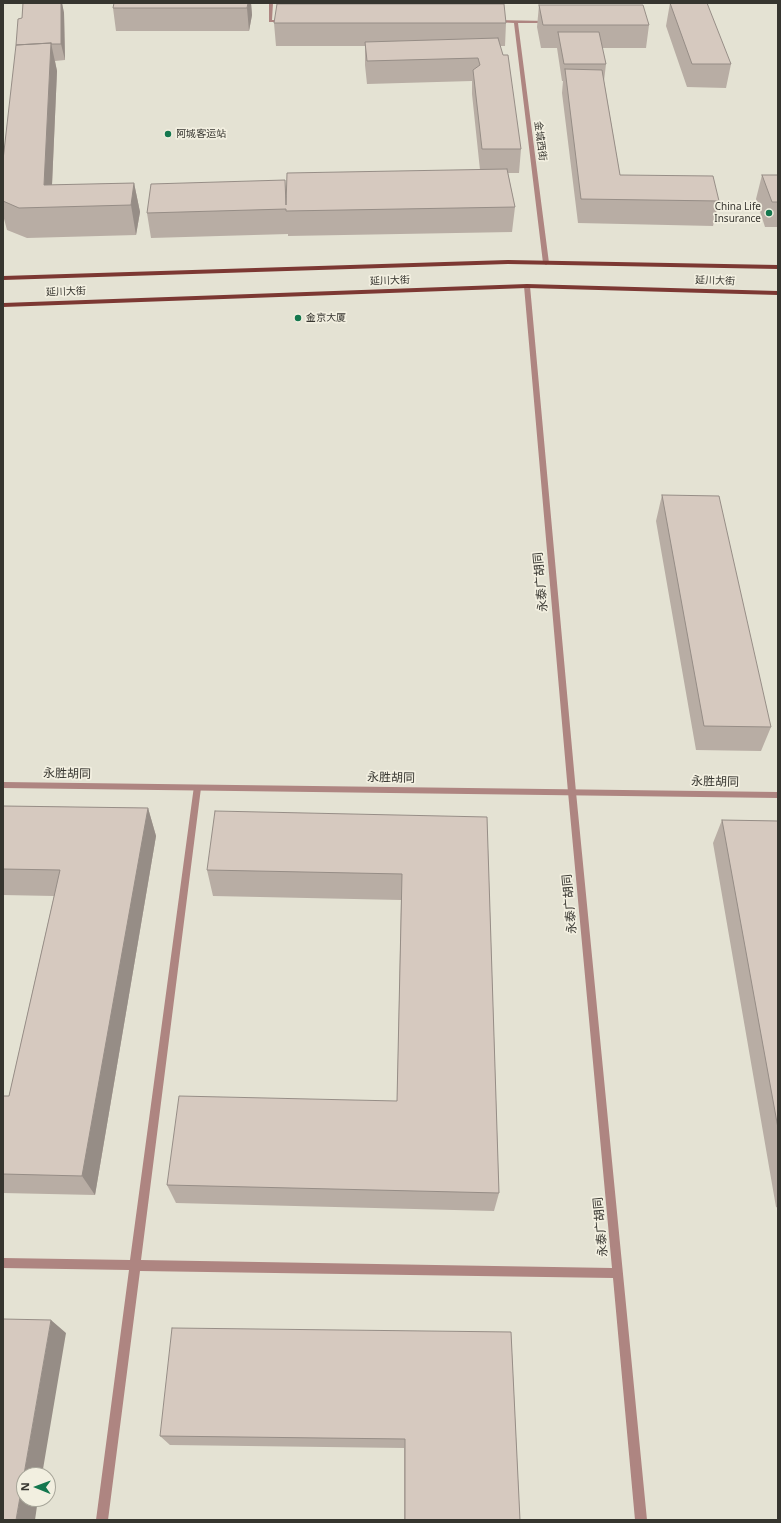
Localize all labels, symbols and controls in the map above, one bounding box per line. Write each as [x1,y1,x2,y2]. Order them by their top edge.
street label: 金城西街 [532,120,548,162]
place label: 阿城客运站 [176,128,226,140]
marker: 阿城客运站 [163,129,173,139]
place label: China Life Insurance [714,201,761,224]
marker: China Life Insurance [764,208,774,218]
street label: 延川大街 [370,274,410,288]
street label: 延川大街 [695,274,735,288]
street label: 延川大街 [46,285,86,299]
place label: 金京大厦 [306,312,346,324]
marker: 金京大厦 [293,313,303,323]
street label: 永泰广胡同 [531,551,551,613]
street label: 永胜胡同 [43,766,91,782]
street label: 永胜胡同 [367,770,415,786]
street label: 永胜胡同 [691,774,739,790]
street label: 永泰广胡同 [560,873,580,935]
street label: 永泰广胡同 [591,1196,611,1258]
north arrow [16,1467,56,1507]
text: N [17,1482,32,1491]

